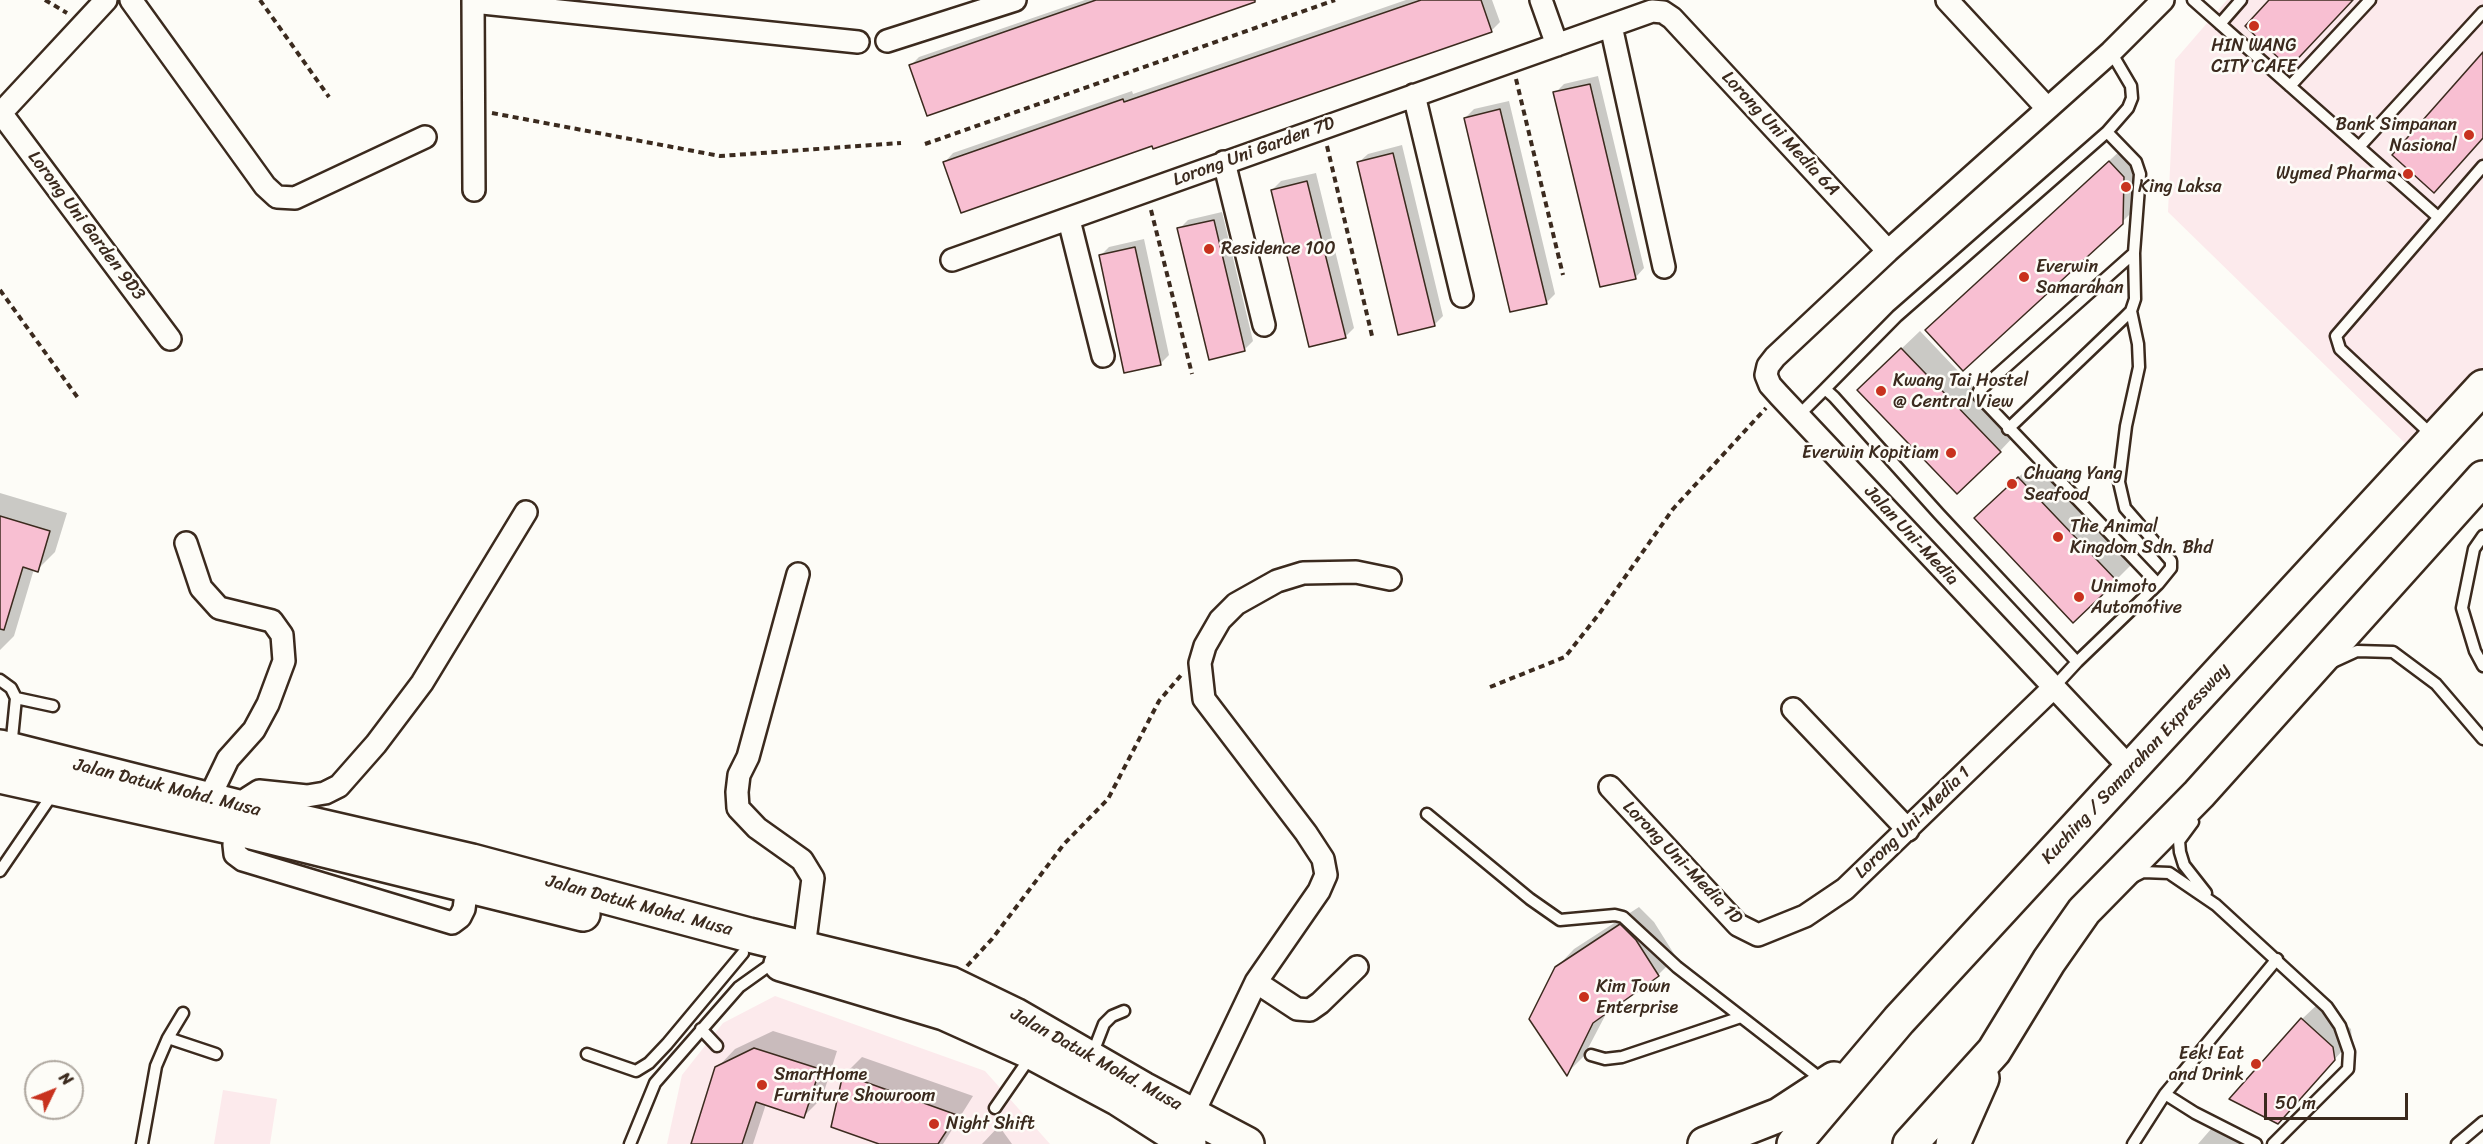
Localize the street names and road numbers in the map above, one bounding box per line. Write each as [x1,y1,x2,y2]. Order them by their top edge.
street label: Lorong Uni Media 6A [1717,67,1843,201]
street label: Lorong Uni Garden 7D [1170,113,1338,191]
street label: Lorong Uni Garden 9D3 [23,147,149,305]
street label: Jalan Uni-Media [1859,482,1963,590]
street label: Kuching / Samarahan Expressway [2037,659,2235,869]
street label: Jalan Datuk Mohd. Musa [71,754,263,822]
street label: Lorong Uni-Media 1 [1851,762,1975,884]
street label: Lorong Uni-Media 1D [1618,797,1746,929]
street label: Jalan Datuk Mohd. Musa [543,871,735,941]
street label: Jalan Datuk Mohd. Musa [1007,1004,1185,1116]

